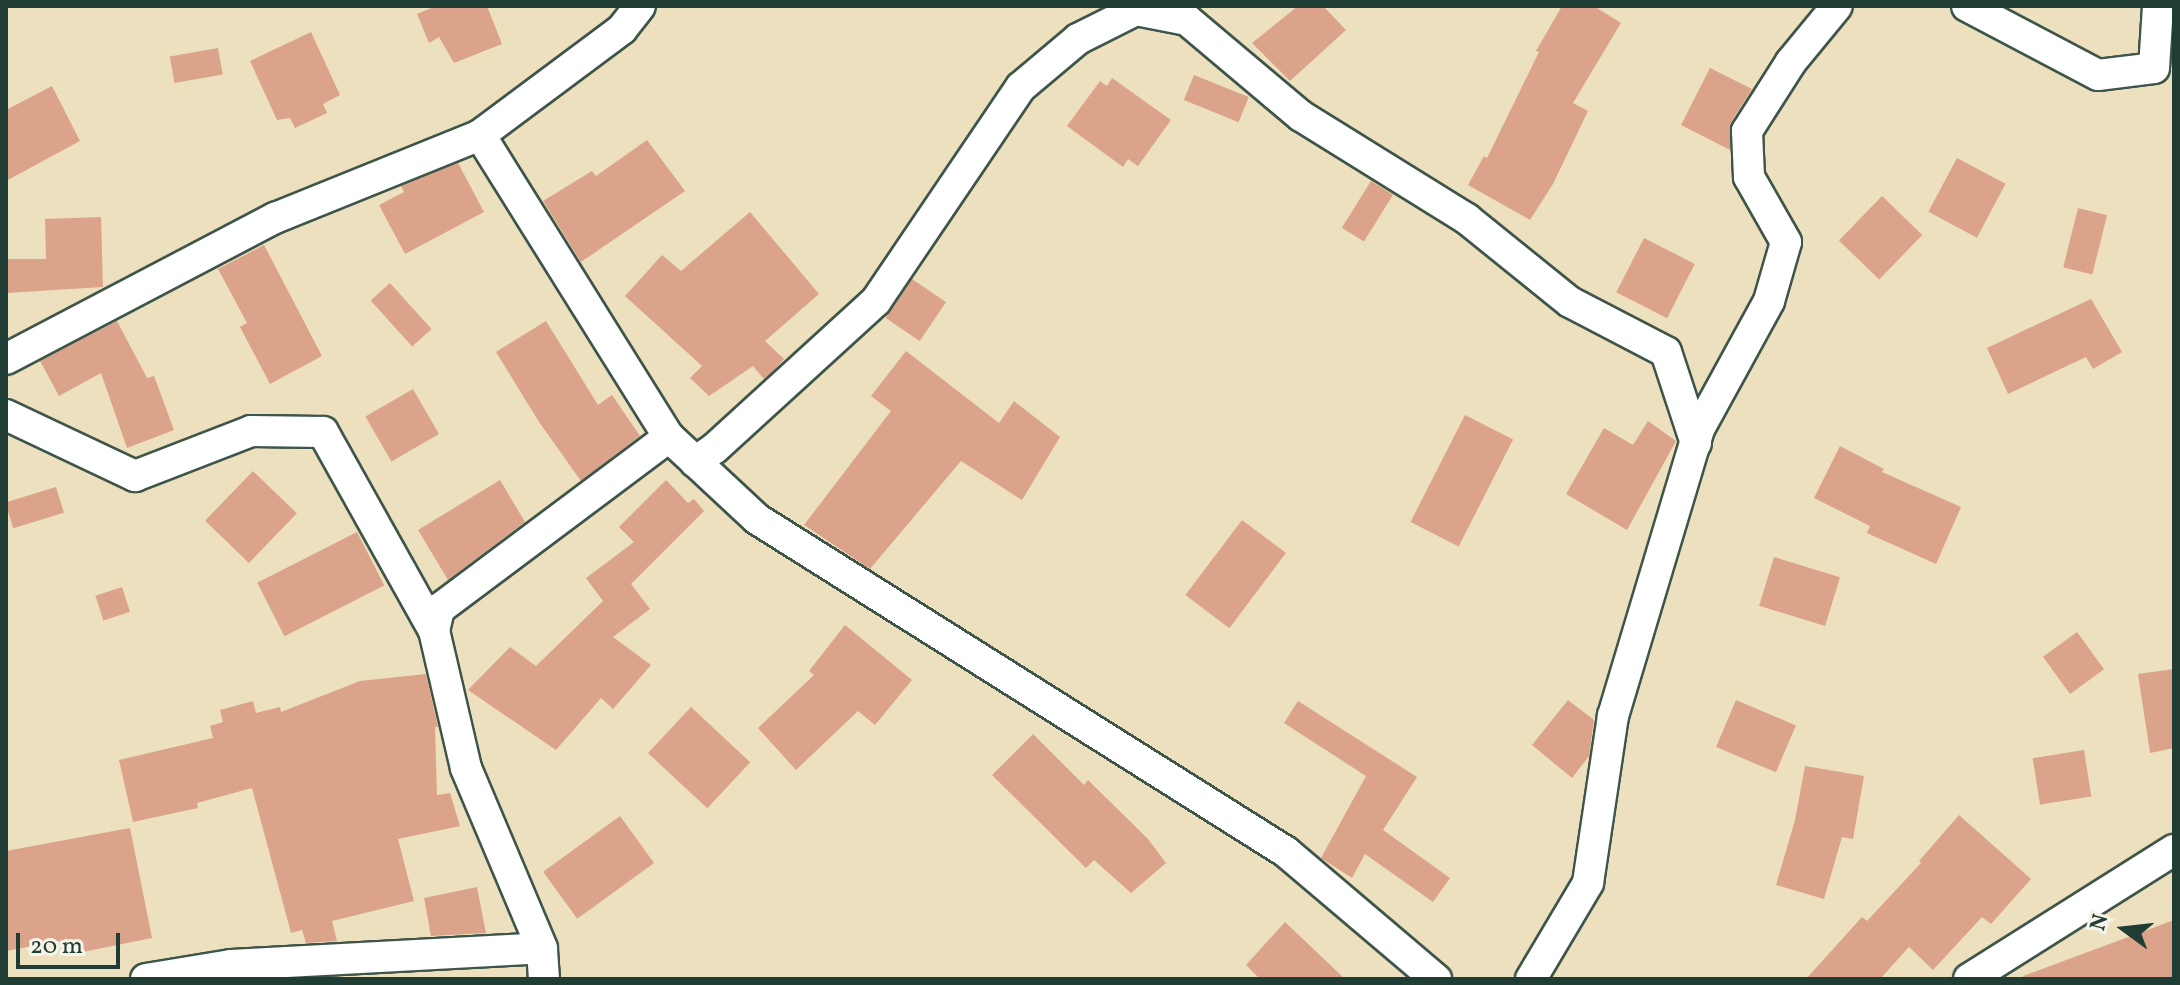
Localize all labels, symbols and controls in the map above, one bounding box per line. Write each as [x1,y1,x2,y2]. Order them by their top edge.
north arrow [2084,889,2164,969]
text: N [2083,911,2117,934]
scale bar [20,917,124,967]
text: 20 m [30,930,83,964]

